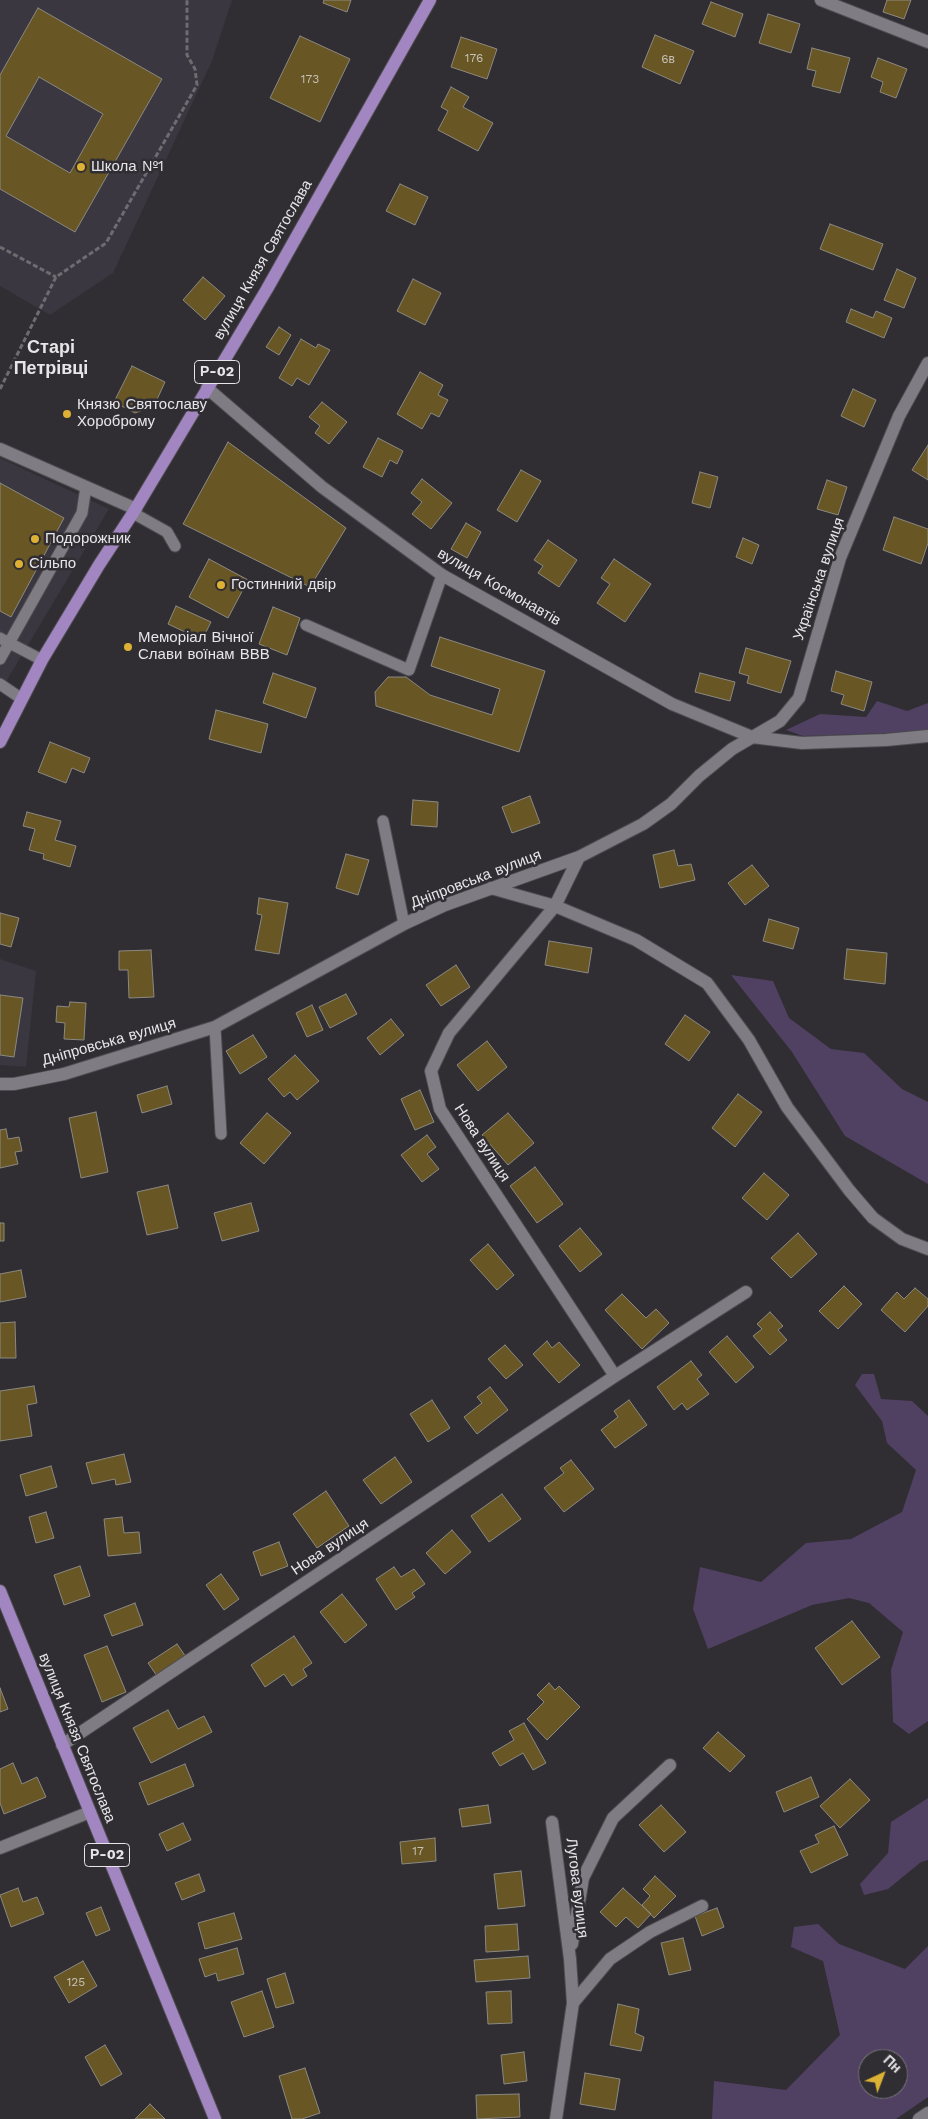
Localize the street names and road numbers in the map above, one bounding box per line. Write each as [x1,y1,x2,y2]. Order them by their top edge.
street label: вулиця Князя Святослава [210,177,316,343]
road number: Р-02 [194,361,240,384]
street label: Українська вулиця [790,515,848,643]
street label: вулиця Космонавтів [434,544,564,630]
street label: Дніпровська вулиця [408,846,544,912]
street label: Дніпровська вулиця [40,1014,178,1070]
street label: Нова вулиця [450,1101,514,1185]
street label: Нова вулиця [288,1515,372,1579]
street label: вулиця Князя Святослава [35,1650,119,1826]
street label: Лугова вулиця [562,1837,592,1939]
road number: Р-02 [84,1844,130,1866]

